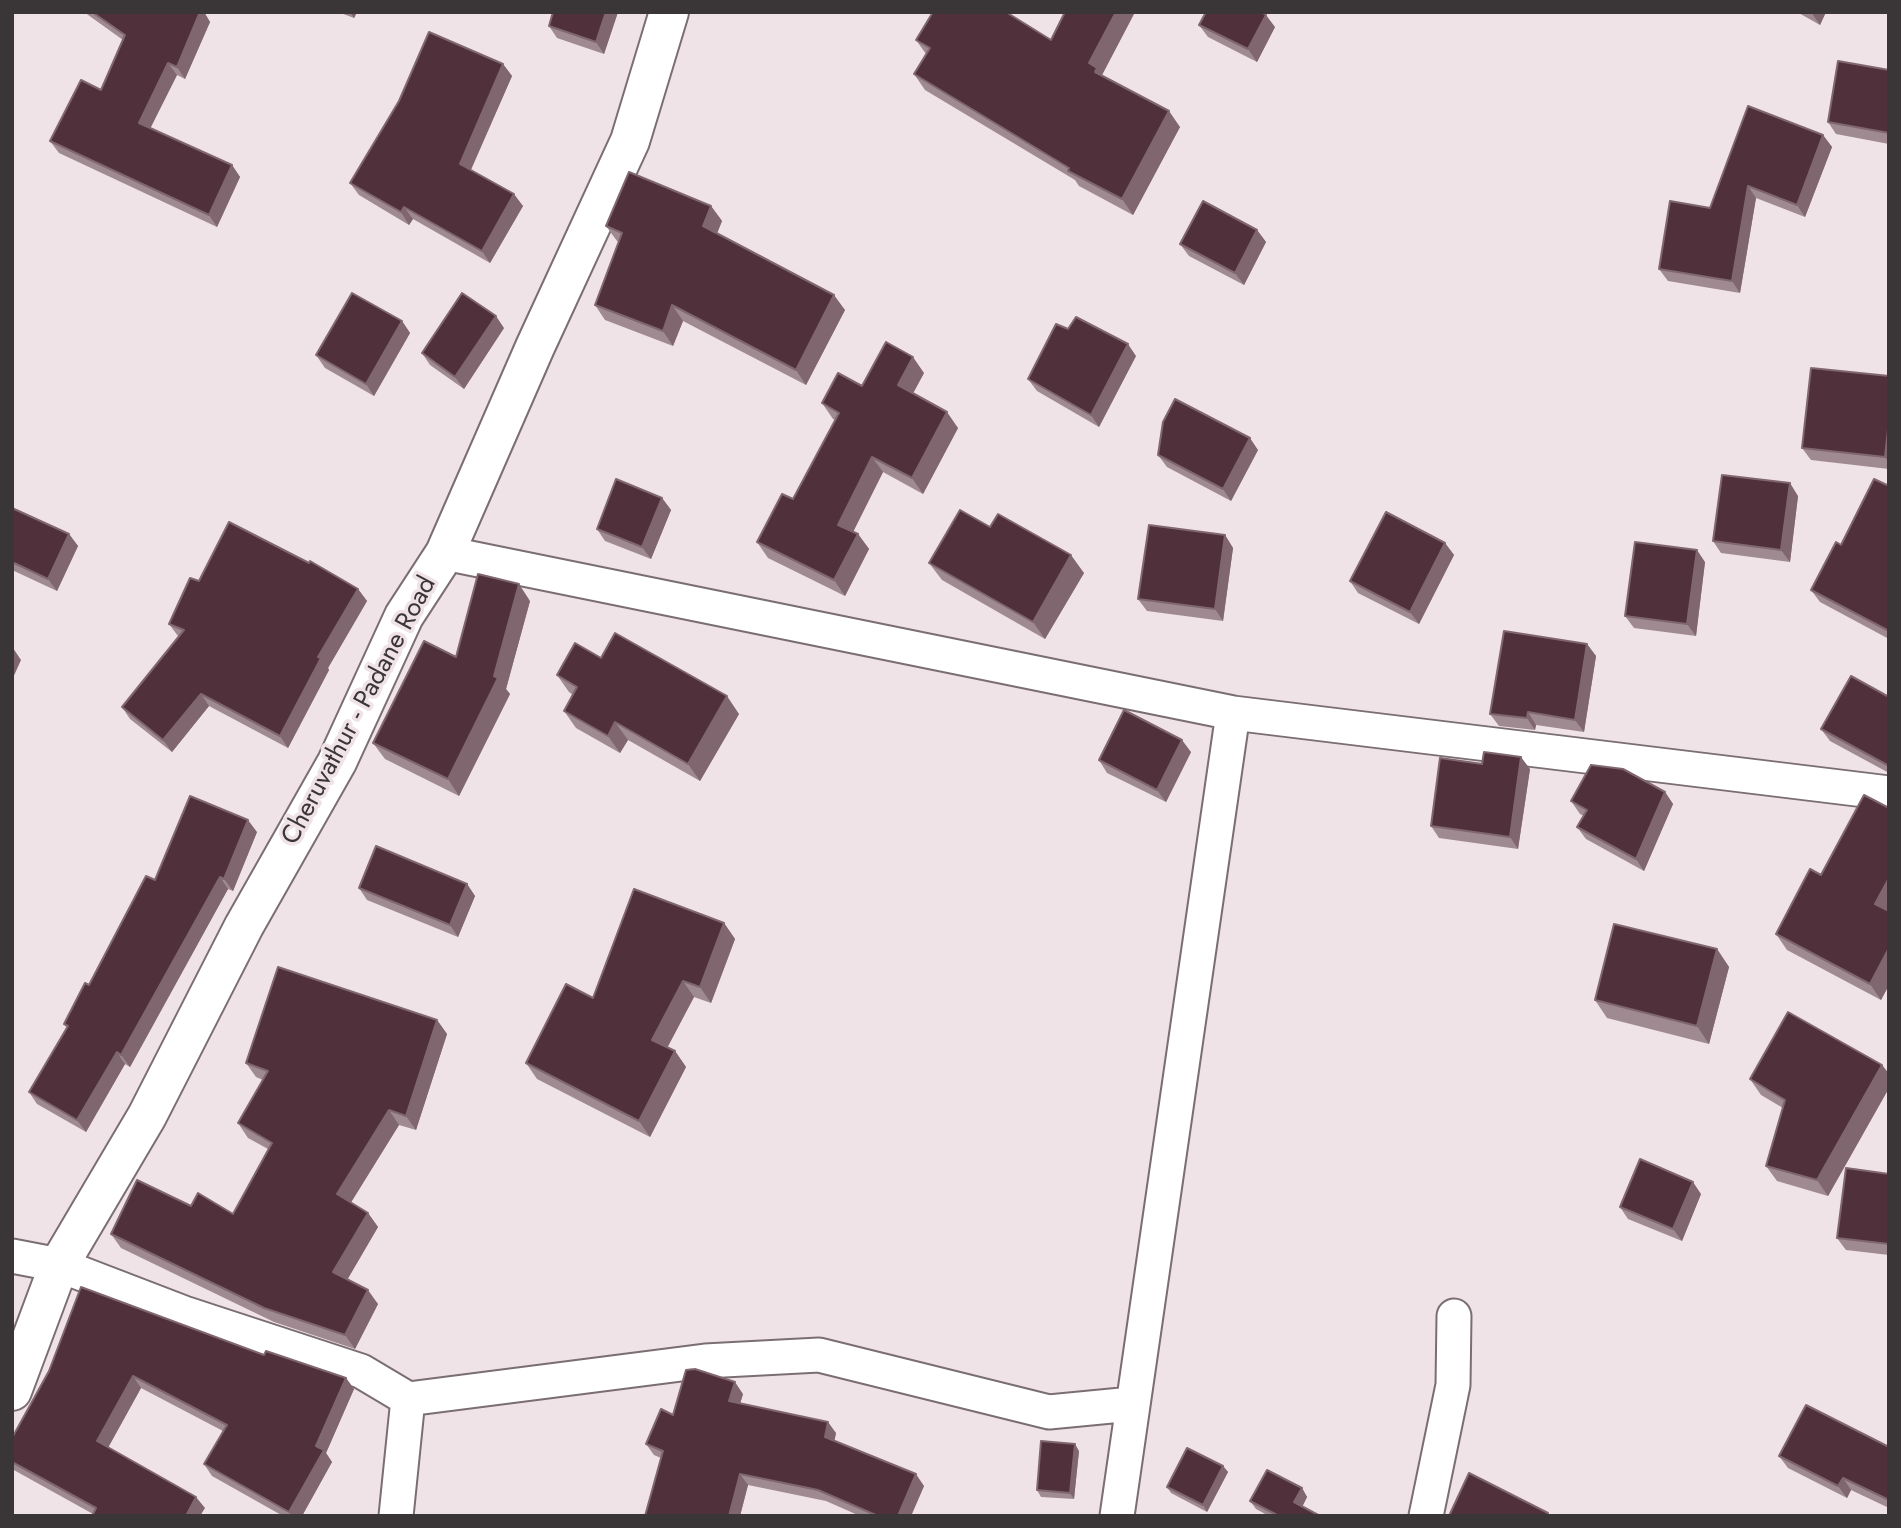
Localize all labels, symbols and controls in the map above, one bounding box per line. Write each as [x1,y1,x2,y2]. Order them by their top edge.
street label: Cheruvathur - Padane Road [276,572,444,850]

